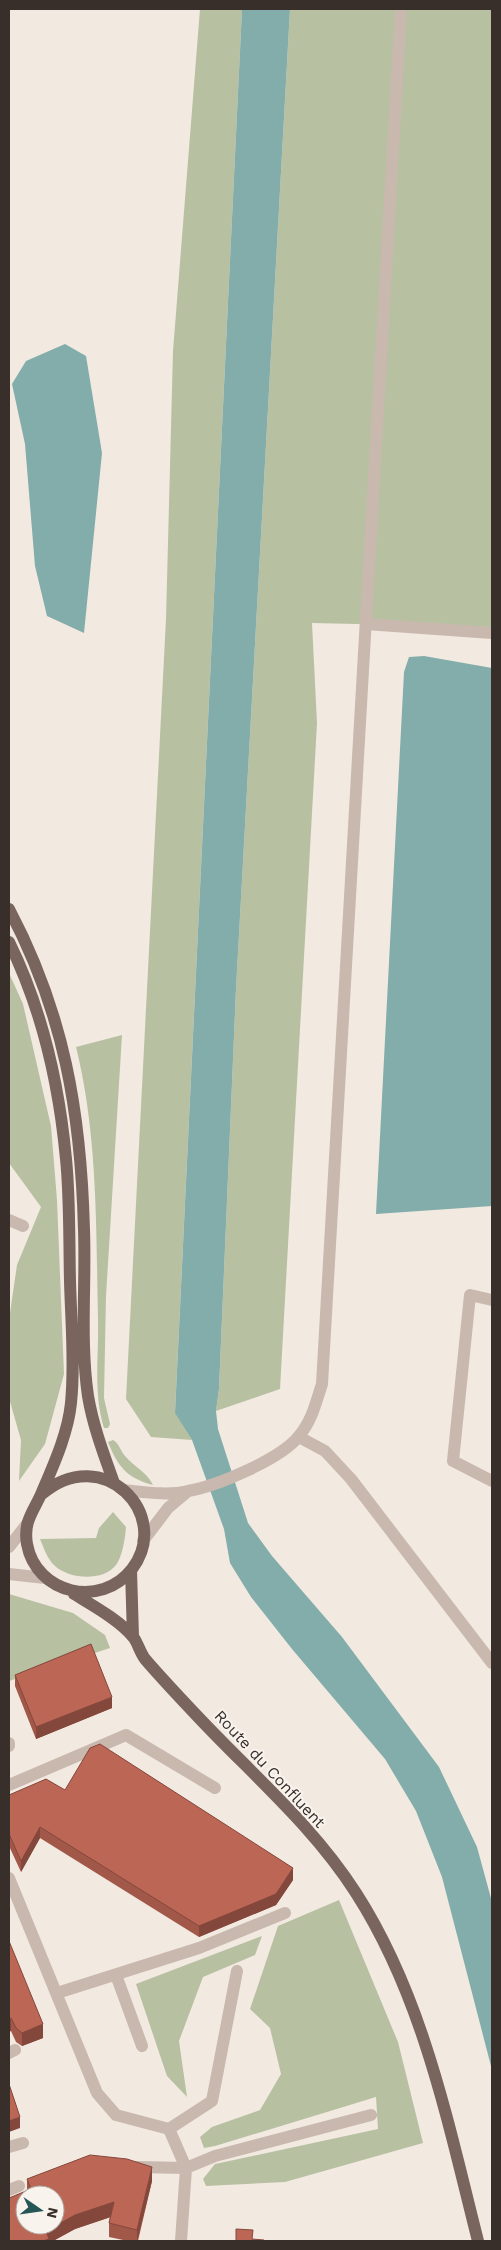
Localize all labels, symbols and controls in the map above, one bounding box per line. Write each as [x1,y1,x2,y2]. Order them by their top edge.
street label: Route du Confluent [211,1706,330,1832]
north arrow [15,2185,65,2235]
text: N [44,2206,62,2220]

